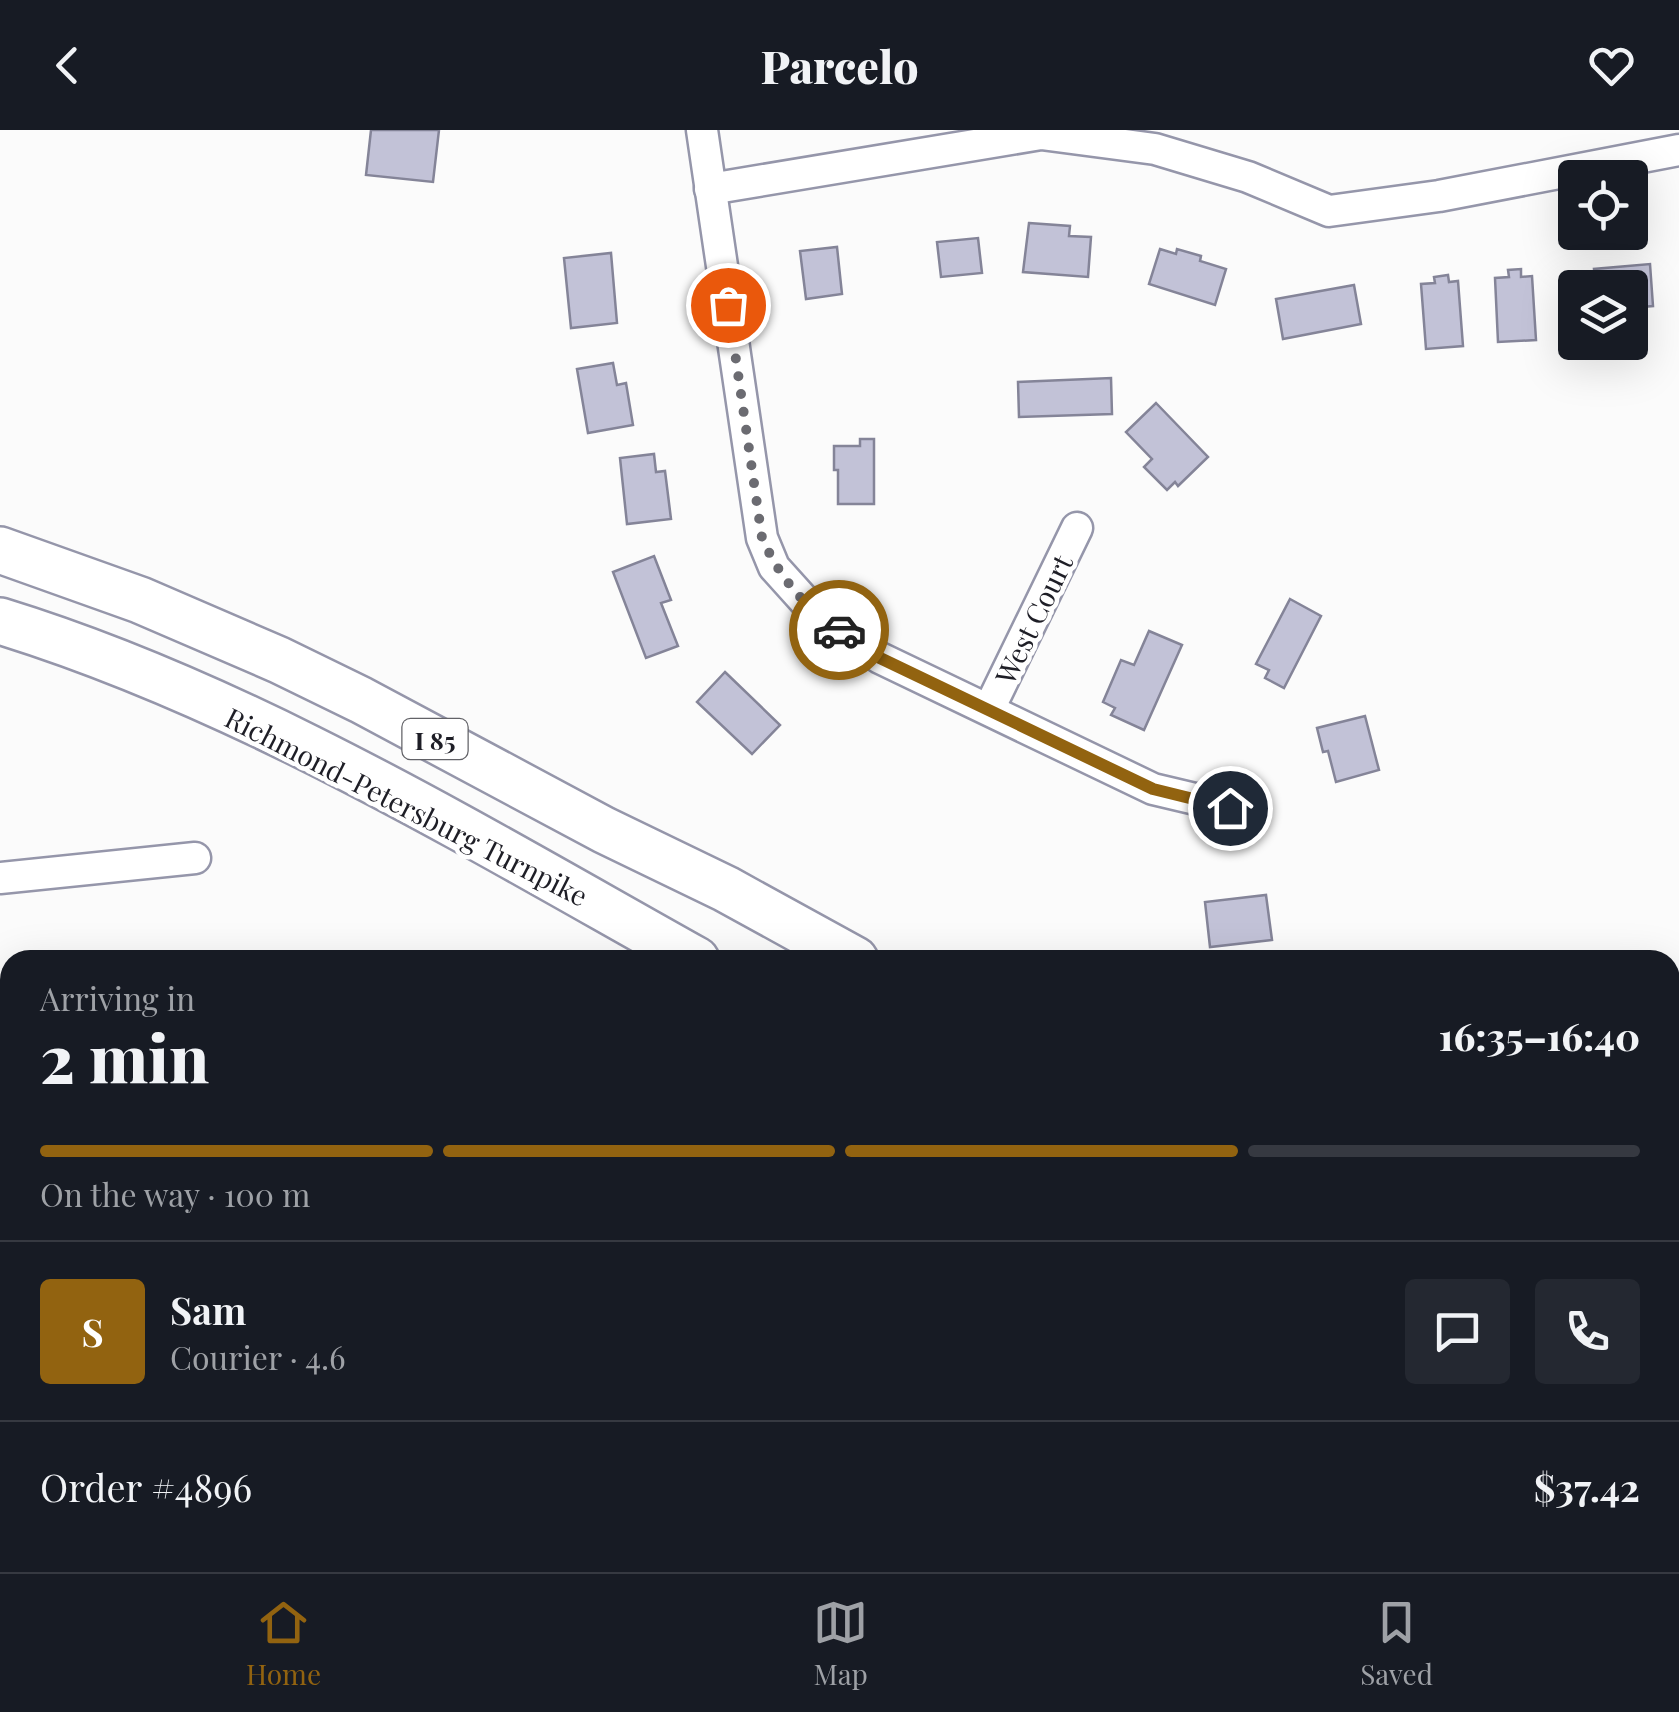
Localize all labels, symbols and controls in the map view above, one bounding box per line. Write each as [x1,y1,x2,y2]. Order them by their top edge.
text: Parcelo [760,35,919,95]
icon: back [40,38,95,93]
icon: heart [1584,38,1639,93]
map controls [1558,160,1648,360]
button: locate [1558,160,1648,250]
pin [686,263,771,348]
button: layers [1558,270,1648,360]
icon: bag [701,278,756,333]
street label: West Court [985,547,1081,691]
courier [789,580,889,680]
icon: car [812,603,867,658]
street label: Richmond-Petersburg Turnpike [219,698,595,914]
road number: I 85 [402,719,468,759]
pin [1188,766,1273,851]
icon: home [1203,781,1258,836]
text: Arriving in [40,976,195,1019]
text: 16:35–16:40 [1439,1010,1640,1061]
text: 2 min [40,1013,209,1099]
text: On the way · 100 m [40,1172,310,1215]
button: chat [1405,1279,1510,1384]
button: phone [1535,1279,1640,1384]
text: Sam [170,1284,246,1335]
text: S [81,1306,104,1357]
text: Courier · 4.6 [170,1335,346,1378]
text: Order #4896 [40,1461,252,1512]
text: $37.42 [1534,1461,1640,1512]
tab: Home [246,1595,321,1692]
tab: Map [813,1595,868,1692]
tab: Saved [1360,1595,1433,1692]

